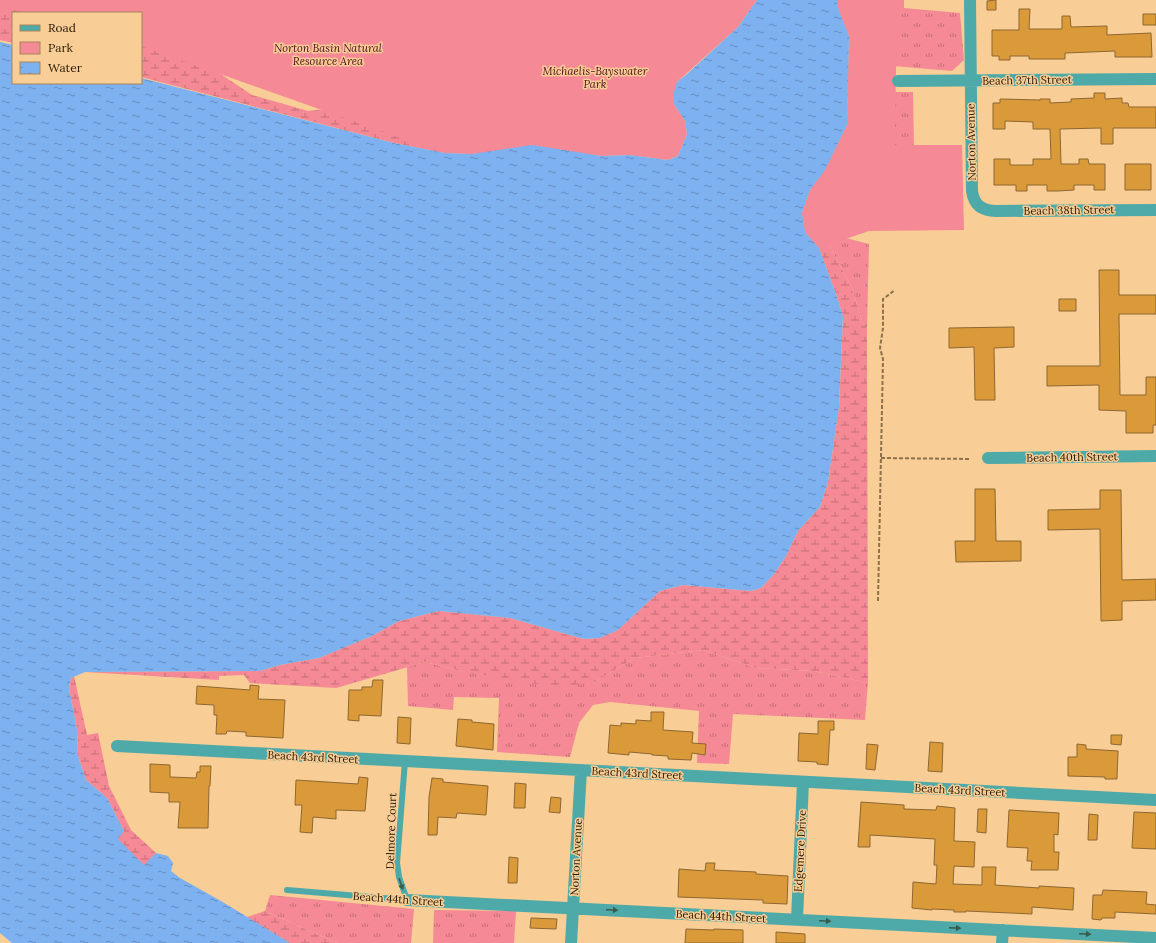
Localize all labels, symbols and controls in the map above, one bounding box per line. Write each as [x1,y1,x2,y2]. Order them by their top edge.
legend [12,12,142,84]
text: Road [48,20,76,35]
text: Park [48,40,74,55]
park label: Norton Basin Natural Resource Area [274,41,382,68]
text: Water [48,60,83,75]
park label: Michaelis-Bayswater Park [542,64,649,91]
street label: Beach 37th Street [982,72,1073,88]
street label: Norton Avenue [963,103,979,181]
street label: Beach 38th Street [1023,202,1115,218]
street label: Beach 40th Street [1026,449,1119,465]
street label: Beach 43rd Street [267,748,360,766]
street label: Beach 43rd Street [591,764,684,782]
street label: Beach 43rd Street [914,781,1007,799]
street label: Delmore Court [383,792,399,870]
street label: Edgemere Drive [791,810,809,892]
street label: Norton Avenue [567,818,585,896]
one-way arrow [399,878,405,890]
street label: Beach 44th Street [352,889,444,909]
one-way arrow [606,907,618,914]
street label: Beach 44th Street [675,907,767,925]
one-way arrow [819,918,832,924]
one-way arrow [949,924,961,931]
one-way arrow [1079,931,1091,938]

